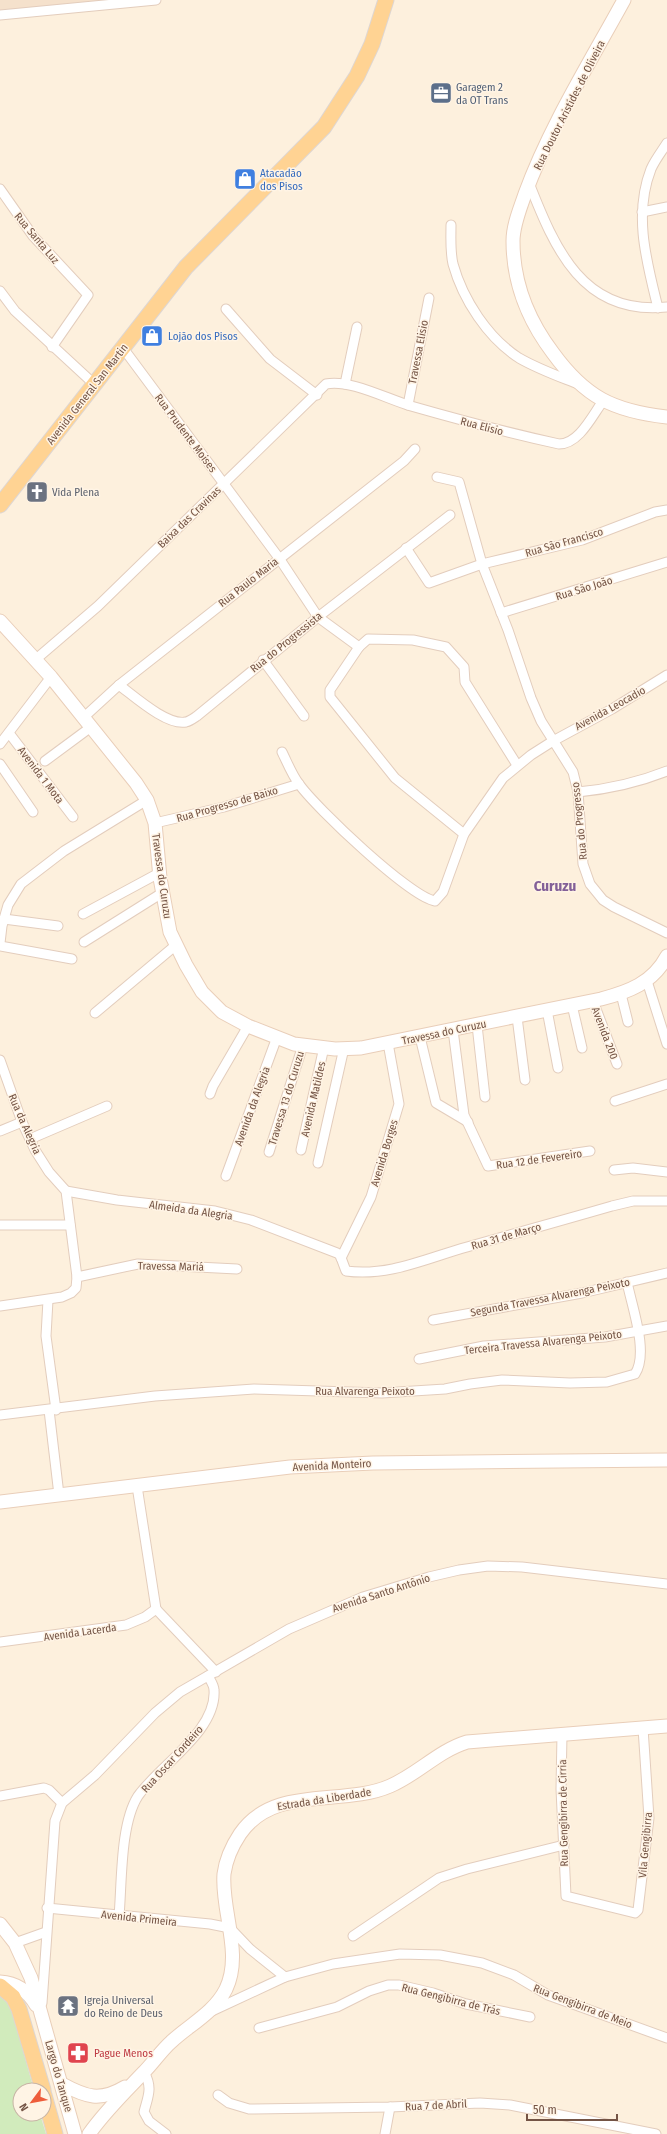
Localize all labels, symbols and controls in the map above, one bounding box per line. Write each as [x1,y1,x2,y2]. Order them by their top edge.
street label: Rua Doutor Aristídes de Oliveira [531,38,608,172]
office icon: Garagem 2 da OT Trans [428,80,454,106]
place label: Garagem 2 da OT Trans [456,81,509,107]
shop icon: Atacadão dos Pisos [232,166,258,192]
place label: Atacadão dos Pisos [260,167,303,193]
street label: Rua Santa Luz [11,210,62,267]
street label: Travessa Elisio [406,319,431,385]
shop icon: Lojão dos Pisos [139,323,165,349]
place label: Lojão dos Pisos [168,330,238,343]
street label: Avenida General San Martin [44,341,131,447]
street label: Rua Prudente Moises [152,392,219,475]
street label: Rua Elisio [459,415,505,438]
church icon: Vida Plena [24,479,50,505]
street label: Baixa das Cravinas [155,484,224,551]
place label: Vida Plena [52,486,99,499]
street label: Rua São Francisco [524,525,605,560]
street label: Rua Paulo Maria [216,555,281,610]
street label: Rua São João [554,574,614,603]
street label: Rua do Progressista [248,609,325,675]
street label: Avenida Leocadio [573,684,648,733]
street label: Avenida 1 Mota [15,744,66,806]
street label: Rua do Progresso [569,781,590,860]
street label: Rua Progresso de Baixo [175,784,280,825]
street label: Travessa do Curuzu [149,833,174,920]
district label: Curuzu [534,877,576,895]
street label: Avenida 200 [589,1005,621,1061]
street label: Travessa do Curuzu [401,1017,488,1048]
street label: Travessa 13 do Curuzu [266,1049,307,1147]
street label: Avenida Matildes [298,1060,329,1138]
street label: Avenida da Alegria [232,1065,273,1148]
street label: Rua da Alegria [5,1092,44,1156]
street label: Avenida Borges [368,1118,401,1188]
street label: Rua 12 de Fevereiro [495,1147,583,1172]
street label: Almeida da Alegria [148,1198,234,1223]
street label: Rua 31 de Março [470,1220,543,1253]
street label: Travessa Mariá [138,1259,204,1274]
street label: Segunda Travessa Alvarenga Peixoto [469,1276,631,1319]
street label: Terceira Travessa Alvarenga Peixoto [464,1328,623,1357]
street label: Rua Alvarenga Peixoto [315,1385,415,1398]
street label: Avenida Monteiro [292,1457,372,1474]
street label: Avenida Santo Antônio [331,1571,432,1615]
street label: Avenida Lacerda [43,1621,117,1644]
street label: Rua Oscar Cordeiro [139,1723,206,1796]
street label: Rua Gengibirra de Cirria [556,1759,571,1867]
street label: Estrada da Liberdade [276,1786,372,1813]
street label: Vila Gengibirra [636,1812,655,1879]
street label: Avenida Primeira [100,1908,178,1929]
street label: Rua Gengibirra de Trás [400,1981,502,2018]
street label: Rua Gengibirra de Meio [532,1982,634,2031]
temple icon: Igreja Universal do Reino de Deus [55,1993,81,2019]
place label: Igreja Universal do Reino de Deus [84,1994,163,2020]
street label: Largo do Tanque [42,2039,75,2114]
pharmacy icon: Pague Menos [65,2040,91,2066]
place label: Pague Menos [94,2047,153,2060]
north arrow [12,2082,52,2122]
scale bar [527,2096,617,2122]
street label: Rua 7 de Abril [405,2097,467,2114]
text: N [17,2101,31,2113]
text: 50 m [533,2103,557,2117]

